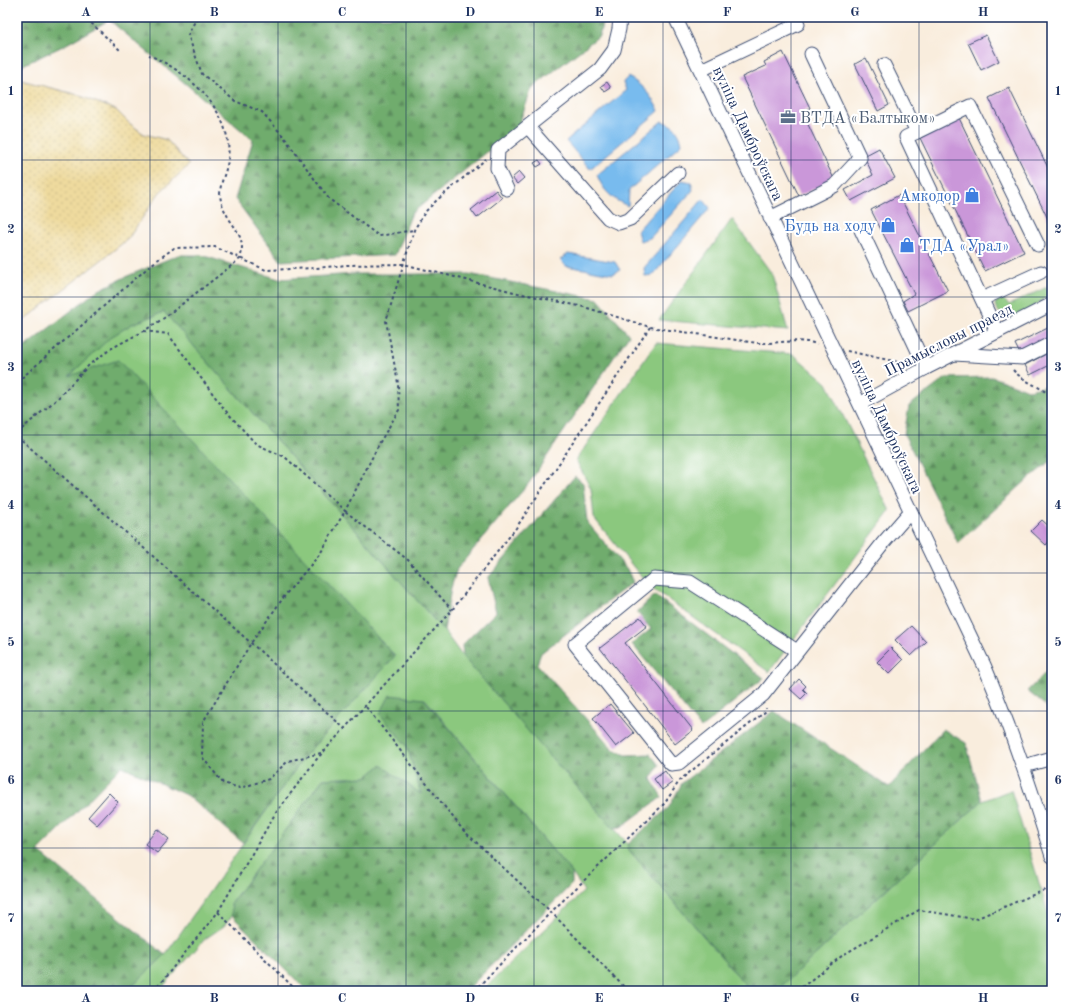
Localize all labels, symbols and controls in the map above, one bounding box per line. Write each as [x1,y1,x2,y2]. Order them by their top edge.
text: A [81,6,91,19]
text: B [209,6,219,19]
text: C [338,6,346,19]
text: D [465,6,475,19]
text: E [595,6,604,19]
text: F [723,6,732,19]
text: G [850,6,860,19]
text: H [978,6,989,19]
street label: вуліца Дамброўскага [709,64,785,204]
text: 1 [7,85,15,98]
text: 1 [1054,85,1062,98]
office icon: ВТДА «Балтыком» [779,108,797,126]
place label: ВТДА «Балтыком» [800,111,936,127]
shop icon: Амкодор [963,186,981,204]
place label: Амкодор [899,189,960,205]
shop icon: Будь на ходу [879,216,897,234]
place label: Будь на ходу [784,219,877,235]
text: 2 [7,223,15,236]
text: 2 [1054,223,1062,236]
shop icon: ТДА «Урал» [898,236,916,254]
place label: ТДА «Урал» [919,239,1010,255]
street label: Прамысловы праезд [882,301,1016,380]
street label: вуліца Дамброўскага [848,357,924,497]
text: 3 [7,361,15,374]
text: 3 [1054,361,1062,374]
text: 4 [7,499,15,512]
text: 4 [1054,499,1062,512]
text: 5 [7,636,15,649]
text: 5 [1054,636,1062,649]
text: 6 [7,774,15,787]
text: 6 [1054,774,1062,787]
text: 7 [7,912,15,925]
text: 7 [1054,912,1062,925]
text: A [81,992,91,1005]
text: B [209,992,219,1005]
text: C [338,992,346,1005]
text: D [465,992,475,1005]
text: E [595,992,604,1005]
text: F [723,992,732,1005]
text: G [850,992,860,1005]
text: H [978,992,989,1005]

